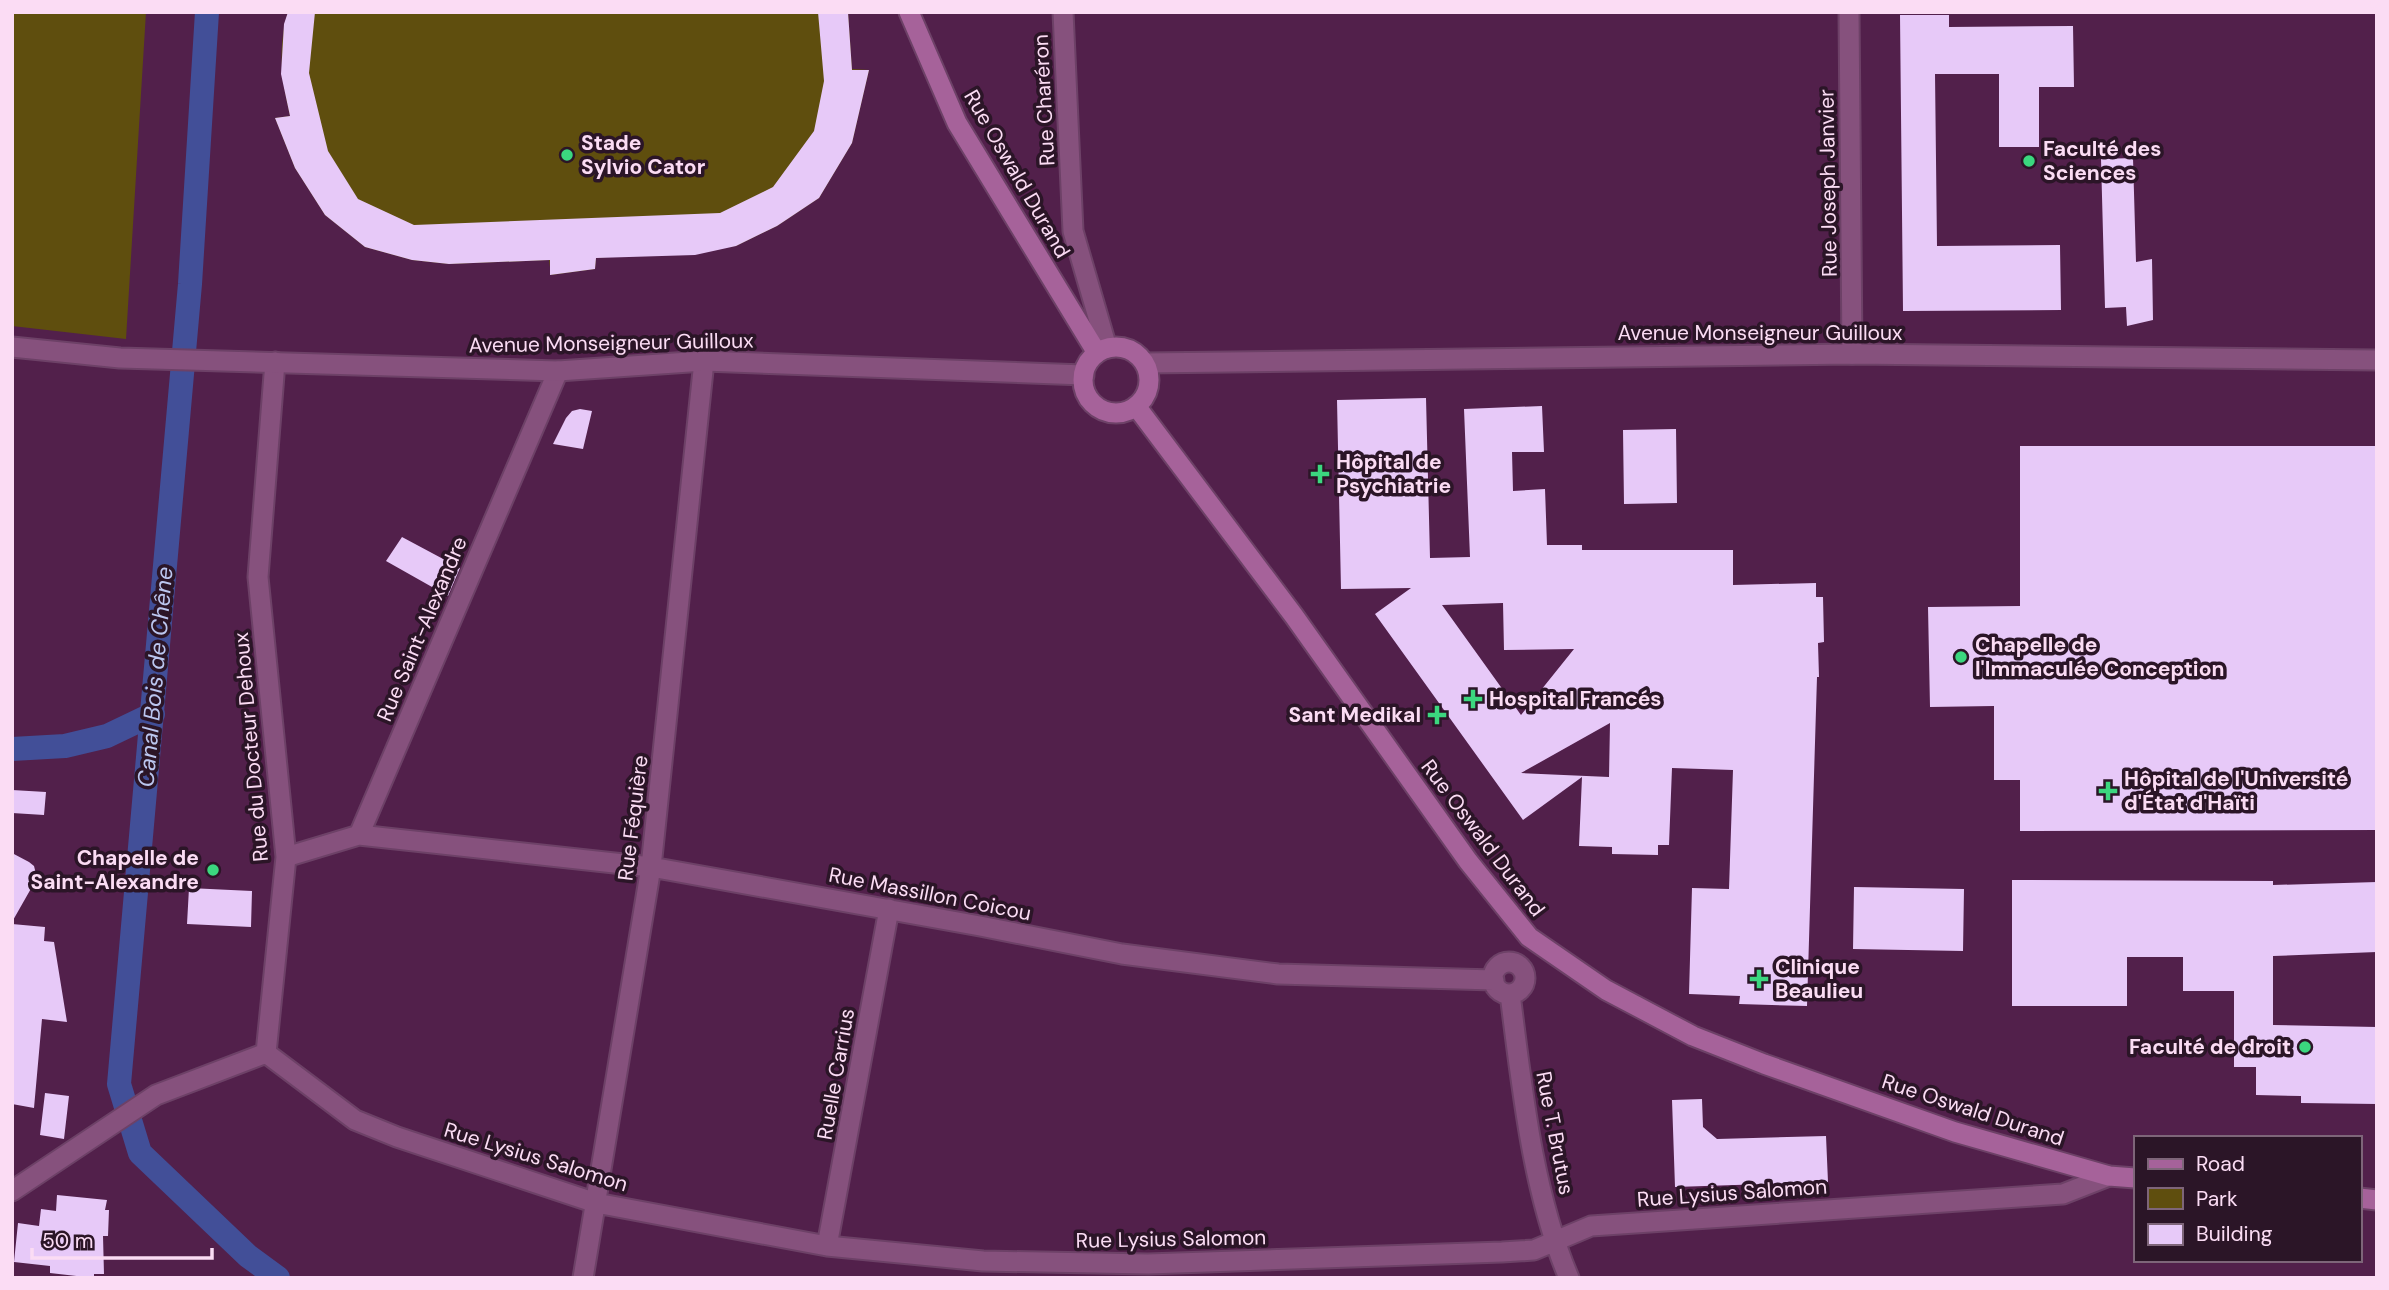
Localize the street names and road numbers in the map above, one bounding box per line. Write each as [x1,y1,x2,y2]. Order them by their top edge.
street label: Rue Charéron [1027,33,1061,167]
street label: Rue Oswald Durand [957,85,1077,263]
street label: Rue Joseph Janvier [1812,89,1844,277]
street label: Avenue Monseigneur Guilloux [1618,319,1902,347]
street label: Avenue Monseigneur Guilloux [468,327,754,359]
street label: Rue Saint-Alexandre [370,532,474,726]
street label: Rue du Docteur Dehoux [227,631,275,863]
street label: Rue Féquière [611,754,655,882]
street label: Rue Oswald Durand [1415,754,1551,922]
street label: Rue Massillon Coicou [826,861,1034,927]
street label: Ruelle Carrius [811,1006,861,1142]
street label: Rue Oswald Durand [1878,1067,2068,1153]
street label: Rue T. Brutus [1529,1069,1581,1197]
street label: Rue Lysius Salomon [441,1116,631,1198]
street label: Rue Lysius Salomon [1636,1172,1828,1214]
street label: Rue Lysius Salomon [1075,1223,1267,1255]

